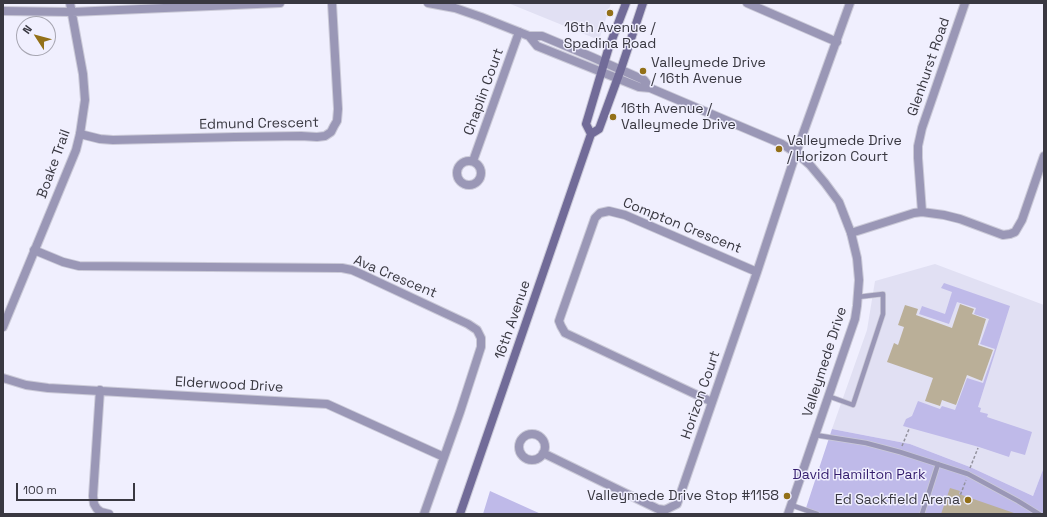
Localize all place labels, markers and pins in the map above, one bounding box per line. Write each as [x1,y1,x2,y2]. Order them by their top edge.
marker: 16th Avenue / Spadina Road [605,8,615,18]
place label: 16th Avenue / Spadina Road [564,20,656,52]
place label: Valleymede Drive / 16th Avenue [651,55,766,88]
marker: Valleymede Drive / 16th Avenue [638,66,648,76]
place label: 16th Avenue / Valleymede Drive [621,101,736,134]
marker: 16th Avenue / Valleymede Drive [608,112,618,122]
place label: Valleymede Drive / Horizon Court [787,133,902,166]
marker: Valleymede Drive / Horizon Court [774,144,784,154]
place label: Valleymede Drive Stop #1158 [587,488,779,504]
marker: Valleymede Drive Stop #1158 [782,491,792,501]
place label: Ed Sackfield Arena [835,492,960,508]
marker: Ed Sackfield Arena [963,495,973,505]

